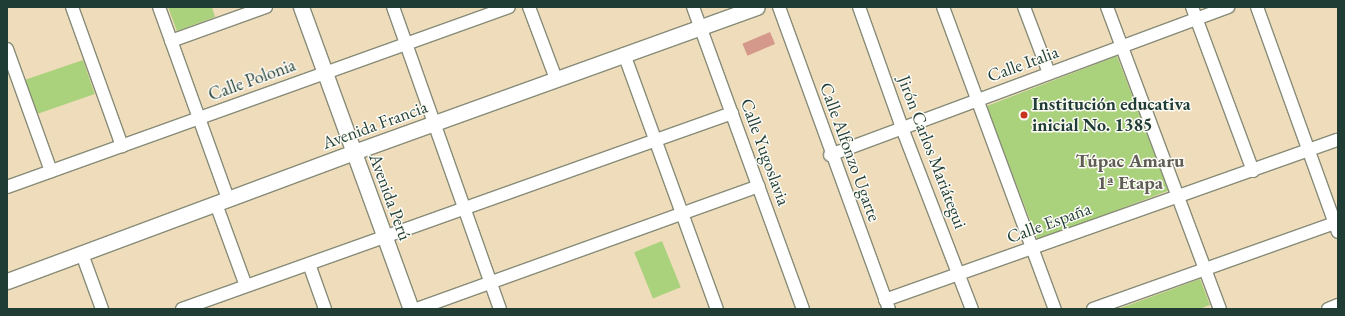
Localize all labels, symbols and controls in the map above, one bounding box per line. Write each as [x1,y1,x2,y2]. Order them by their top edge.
street label: Calle Italia [984,41,1062,87]
street label: Calle Polonia [205,54,299,106]
street label: Jirón Carlos Mariátegui [893,72,971,232]
street label: Calle Alfonzo Ugarte [815,80,885,224]
place label: Institución educativa inicial No. 1385 [1032,94,1191,136]
street label: Avenida Francia [319,96,431,154]
street label: Calle Yugoslavia [736,96,794,208]
marker: Institución educativa inicial No. 1385 [1019,110,1029,120]
district label: Túpac Amaru 1ª Etapa [1075,150,1185,194]
street label: Avenida Perú [364,151,416,243]
street label: Calle España [1004,198,1094,248]

